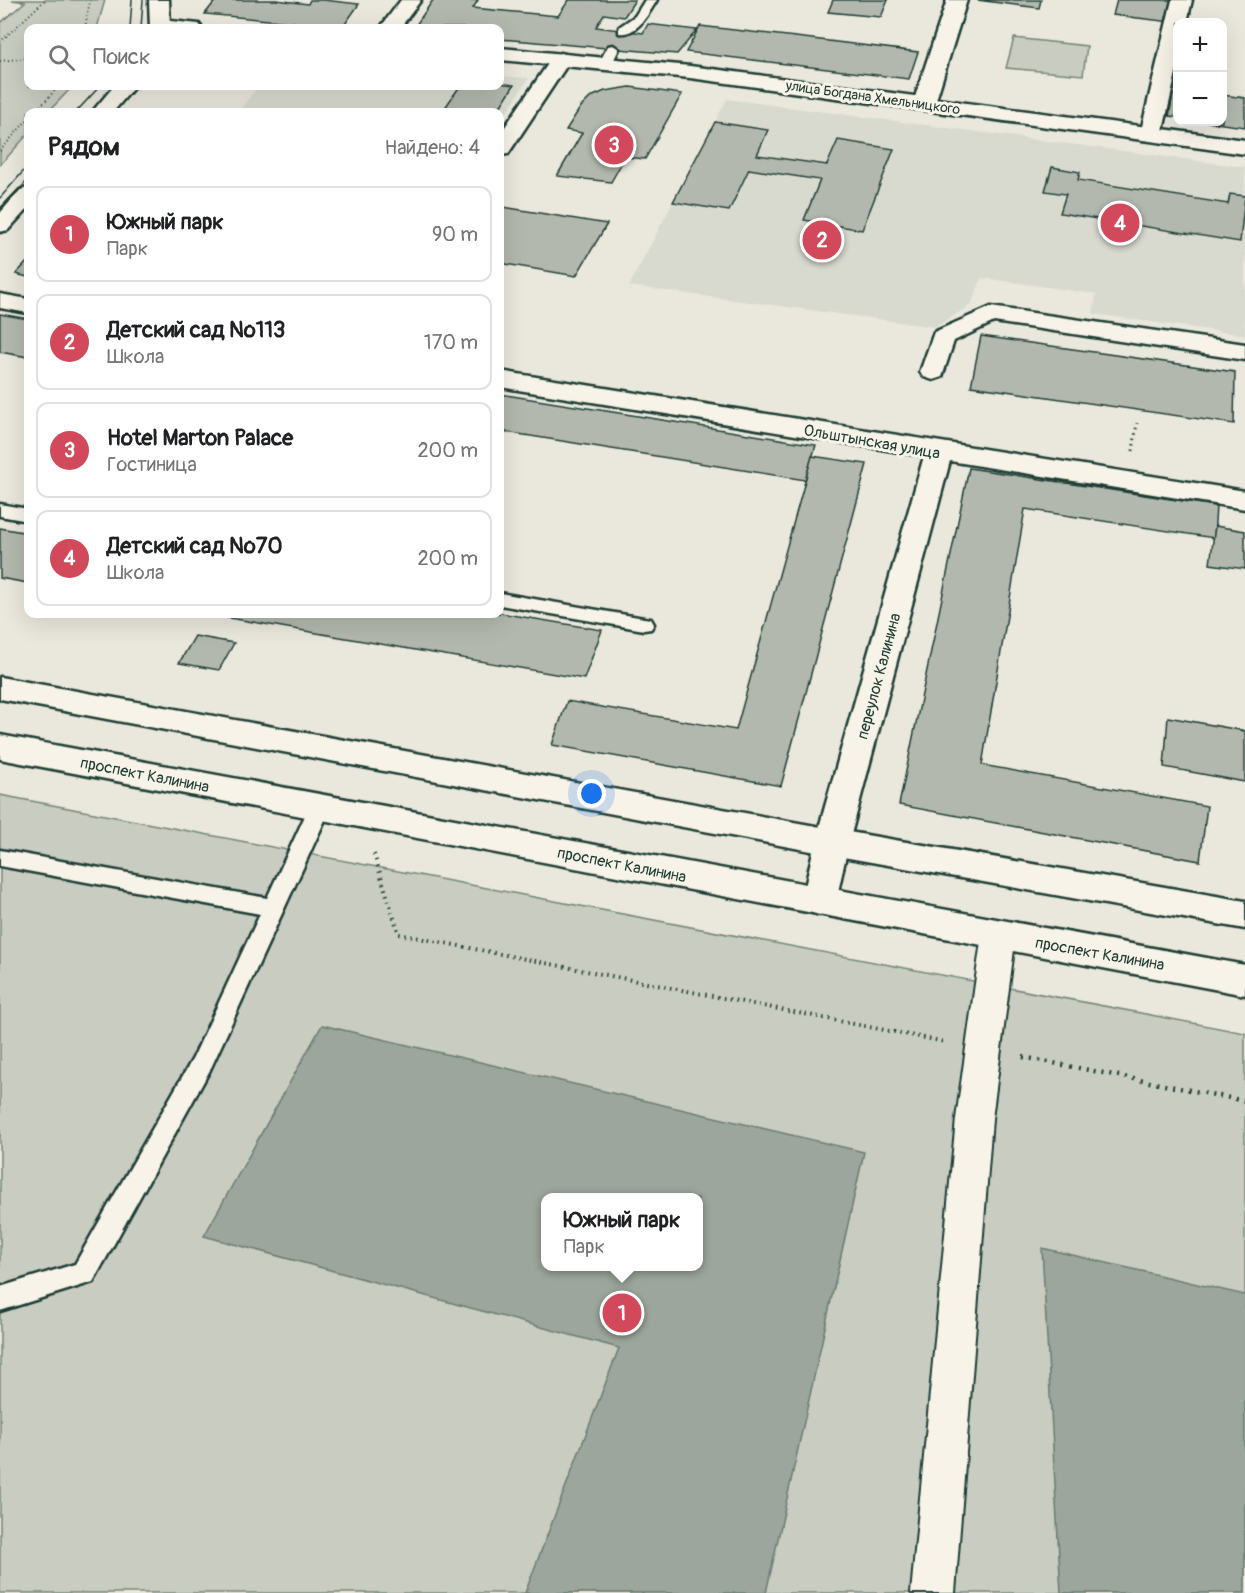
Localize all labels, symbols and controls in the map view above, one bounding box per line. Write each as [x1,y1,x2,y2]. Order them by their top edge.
map controls [1173,18,1227,126]
button: + [1173,18,1227,72]
search box [24,24,504,90]
icon: search [45,41,78,74]
text: Поиск [93,43,150,71]
button: − [1173,72,1227,126]
street label: улица Богдана Хмельницкого [784,77,962,118]
pin: 3 [594,122,634,168]
text: Рядом [48,131,120,163]
text: Найдено: 4 [385,135,480,160]
pin: 4 [1100,200,1140,246]
text: Южный парк [107,208,224,236]
pin: 2 [802,218,842,262]
text: 1 [66,222,73,247]
text: 90 m [432,222,478,247]
text: Парк [107,236,148,261]
text: Детский сад №113 [107,316,285,344]
text: 2 [64,330,75,355]
text: 170 m [424,330,478,355]
text: Школа [107,344,164,369]
street label: Ольштынская улица [802,420,942,464]
text: Hotel Marton Palace [107,424,293,452]
text: 3 [64,438,75,463]
text: 200 m [417,438,478,463]
text: Гостиница [107,452,197,477]
text: Детский сад №70 [107,532,282,560]
text: 4 [64,546,75,571]
text: 200 m [417,546,478,571]
text: Школа [107,560,164,585]
street label: переулок Калинина [853,611,905,742]
street label: проспект Калинина [79,753,211,797]
your location [577,779,606,808]
street label: проспект Калинина [556,843,688,887]
street label: проспект Калинина [1034,933,1166,975]
popup [541,1193,703,1271]
text: Южный парк [564,1206,680,1234]
text: Парк [564,1234,605,1259]
pin: 1 [602,1290,642,1336]

